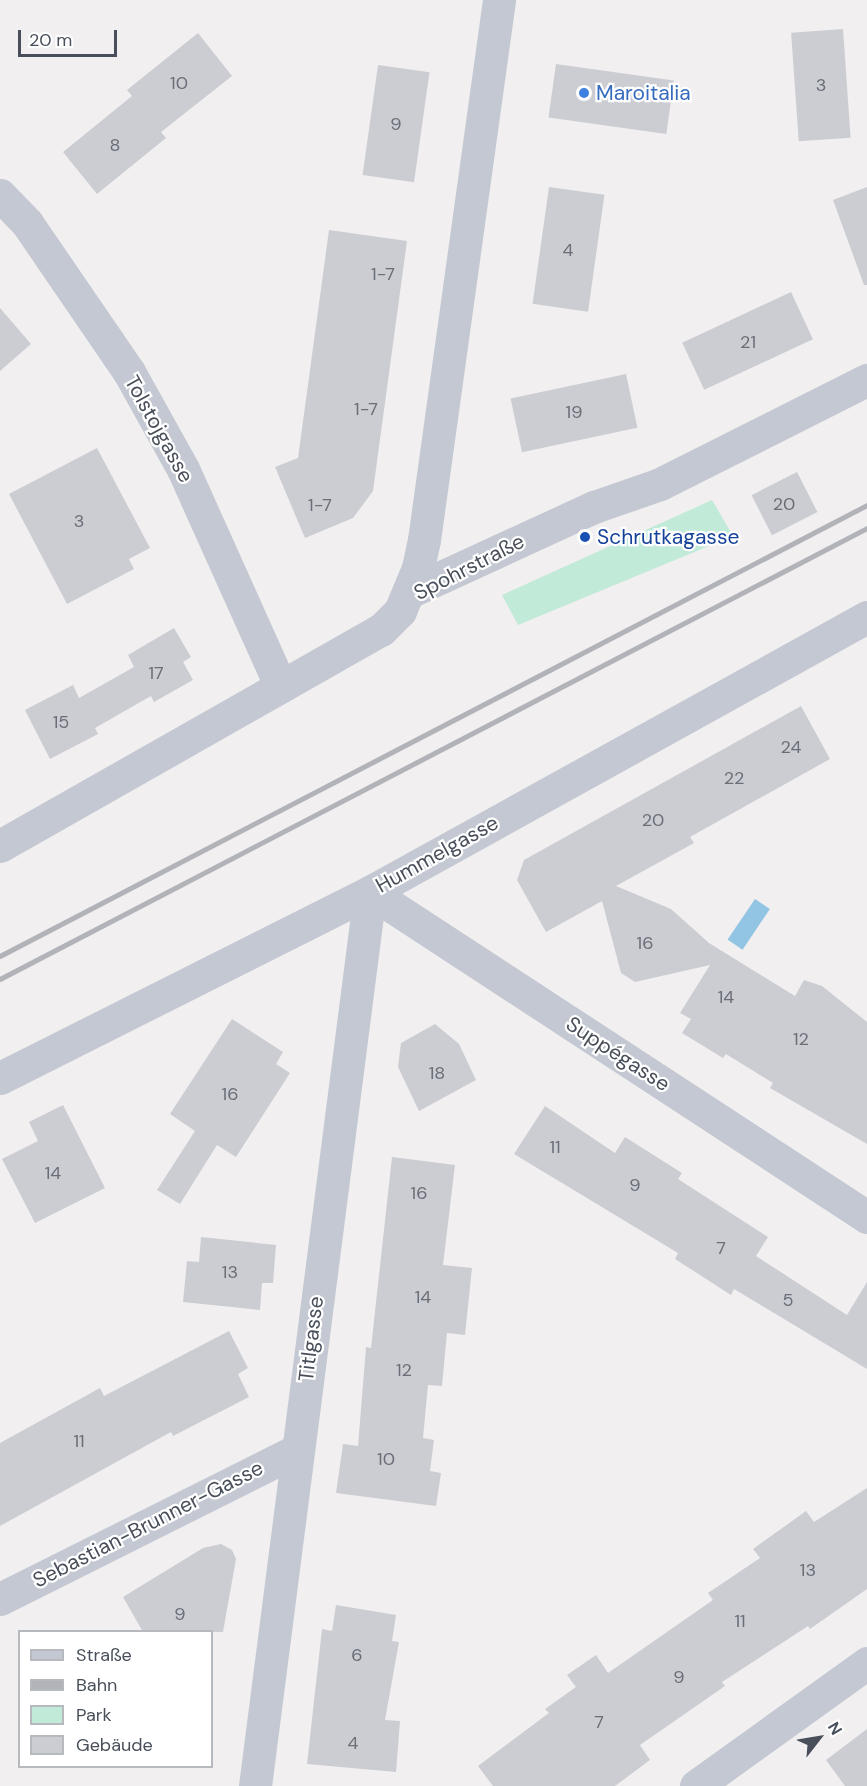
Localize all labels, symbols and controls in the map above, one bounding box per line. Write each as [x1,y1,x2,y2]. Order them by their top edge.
scale bar [21,18,120,56]
text: 20 m [29,28,72,52]
house number: 10 [170,72,188,94]
house number: 3 [816,74,826,96]
place label: Maroitalia [596,80,691,106]
marker: Maroitalia [577,86,591,100]
house number: 9 [390,113,402,135]
house number: 8 [110,134,120,156]
house number: 4 [563,239,573,261]
house number: 1-7 [371,263,395,285]
house number: 21 [740,331,756,353]
street label: Tolstojgasse [119,371,199,487]
house number: 1-7 [354,398,378,420]
house number: 19 [566,401,582,423]
house number: 20 [773,493,795,515]
house number: 1-7 [308,494,332,516]
house number: 3 [74,510,84,532]
place label: Schrutkagasse [597,524,739,550]
street label: Spohrstraße [410,528,528,606]
marker: Schrutkagasse [578,530,592,544]
house number: 17 [148,662,164,684]
house number: 15 [53,711,69,733]
house number: 24 [781,736,801,758]
house number: 22 [724,767,744,789]
house number: 20 [642,809,664,831]
street label: Hummelgasse [371,810,503,898]
house number: 16 [637,932,653,954]
house number: 14 [718,986,734,1008]
street label: Suppégasse [561,1011,675,1097]
house number: 12 [793,1028,809,1050]
house number: 18 [429,1062,445,1084]
house number: 16 [222,1083,238,1105]
house number: 11 [549,1136,561,1158]
house number: 14 [45,1162,61,1184]
house number: 9 [629,1174,641,1196]
house number: 16 [411,1182,427,1204]
house number: 7 [716,1237,726,1259]
house number: 13 [222,1261,238,1283]
house number: 14 [415,1286,431,1308]
house number: 5 [783,1289,793,1311]
street label: Titlgasse [293,1295,329,1383]
house number: 12 [396,1359,412,1381]
house number: 11 [73,1430,85,1452]
house number: 10 [377,1448,395,1470]
street label: Sebastian-Brunner-Gasse [29,1455,267,1593]
house number: 13 [800,1559,816,1581]
house number: 9 [174,1603,186,1625]
house number: 11 [734,1610,746,1632]
legend [18,1630,213,1768]
text: Straße [76,1643,132,1667]
house number: 6 [351,1644,363,1666]
house number: 9 [673,1666,685,1688]
text: Bahn [76,1673,117,1697]
text: Park [76,1703,112,1727]
north arrow [789,1708,849,1768]
house number: 7 [594,1711,604,1733]
text: N [823,1718,847,1739]
house number: 4 [348,1732,358,1754]
text: Gebäude [76,1733,153,1757]

